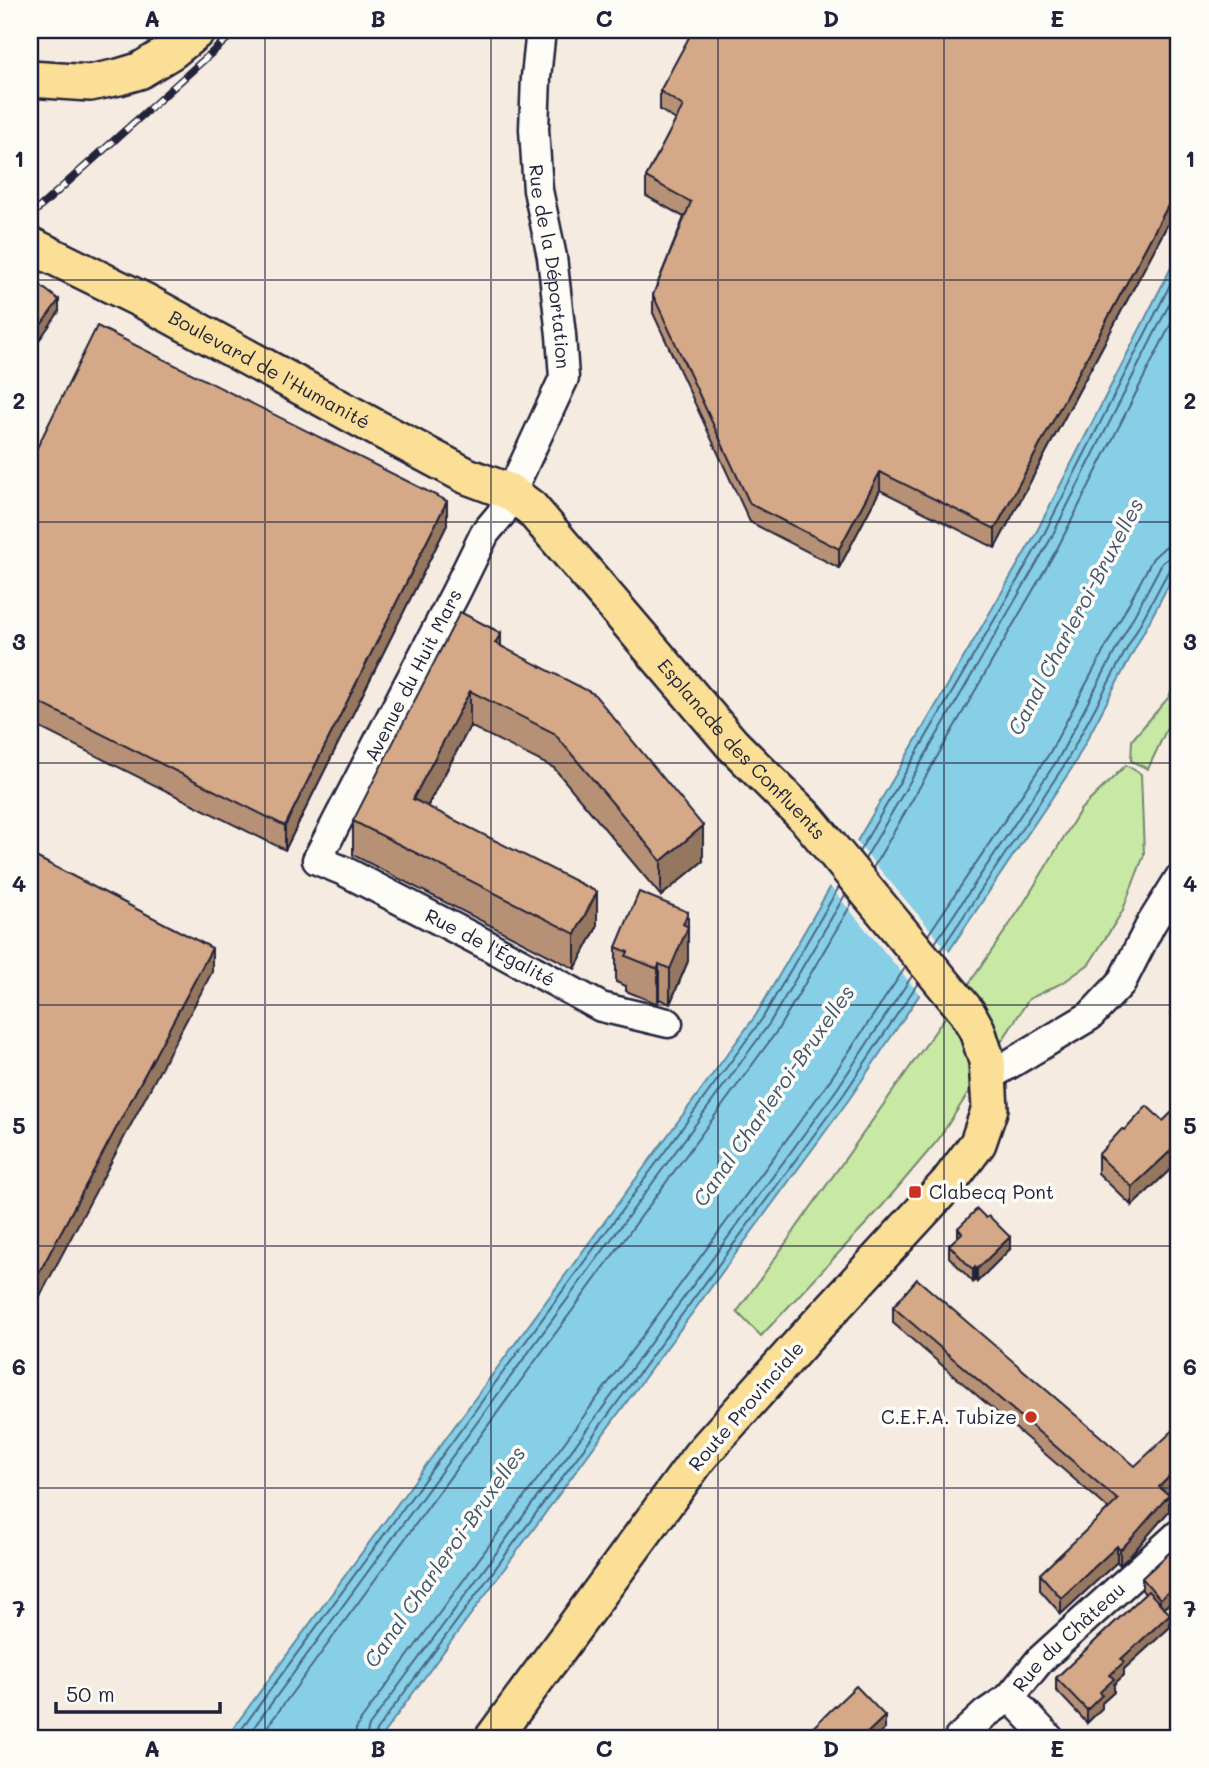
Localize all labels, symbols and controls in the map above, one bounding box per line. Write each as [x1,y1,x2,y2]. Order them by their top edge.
text: A [144,3,160,33]
text: B [370,3,386,33]
text: C [595,3,613,33]
text: D [823,3,839,33]
text: E [1050,3,1064,33]
text: 1 [14,143,24,173]
text: 1 [1185,143,1195,173]
street label: Rue de la Déportation [524,163,576,370]
street label: Boulevard de l'Humanité [165,304,375,434]
text: 2 [13,385,25,415]
text: 2 [1184,385,1196,415]
water label: Canal Charleroi-Bruxelles [1001,493,1149,739]
street label: Avenue du Huit Mars [358,584,467,765]
text: 3 [12,626,26,656]
text: 3 [1183,626,1197,656]
street label: Esplanade des Confluents [652,653,832,844]
text: 4 [12,868,26,898]
text: 4 [1183,868,1197,898]
street label: Rue de l'Égalité [421,902,560,992]
water label: Canal Charleroi-Bruxelles [686,979,860,1211]
text: 5 [12,1110,26,1140]
text: 5 [1183,1110,1197,1140]
place label: Clabecq Pont [929,1179,1054,1204]
marker: Clabecq Pont [907,1184,923,1200]
street label: Route Provinciale [682,1336,809,1476]
text: 6 [12,1351,26,1381]
text: 6 [1183,1351,1197,1381]
place label: C.E.F.A. Tubize [881,1404,1017,1429]
marker: C.E.F.A. Tubize [1023,1409,1039,1425]
water label: Canal Charleroi-Bruxelles [357,1440,531,1672]
street label: Rue du Château [1007,1576,1130,1696]
text: 7 [13,1593,26,1623]
text: 7 [1184,1593,1197,1623]
scale bar [56,1670,220,1714]
text: 50 m [66,1680,115,1707]
text: A [144,1733,160,1763]
text: B [370,1733,386,1763]
text: C [595,1733,613,1763]
text: D [823,1733,839,1763]
text: E [1050,1733,1064,1763]

